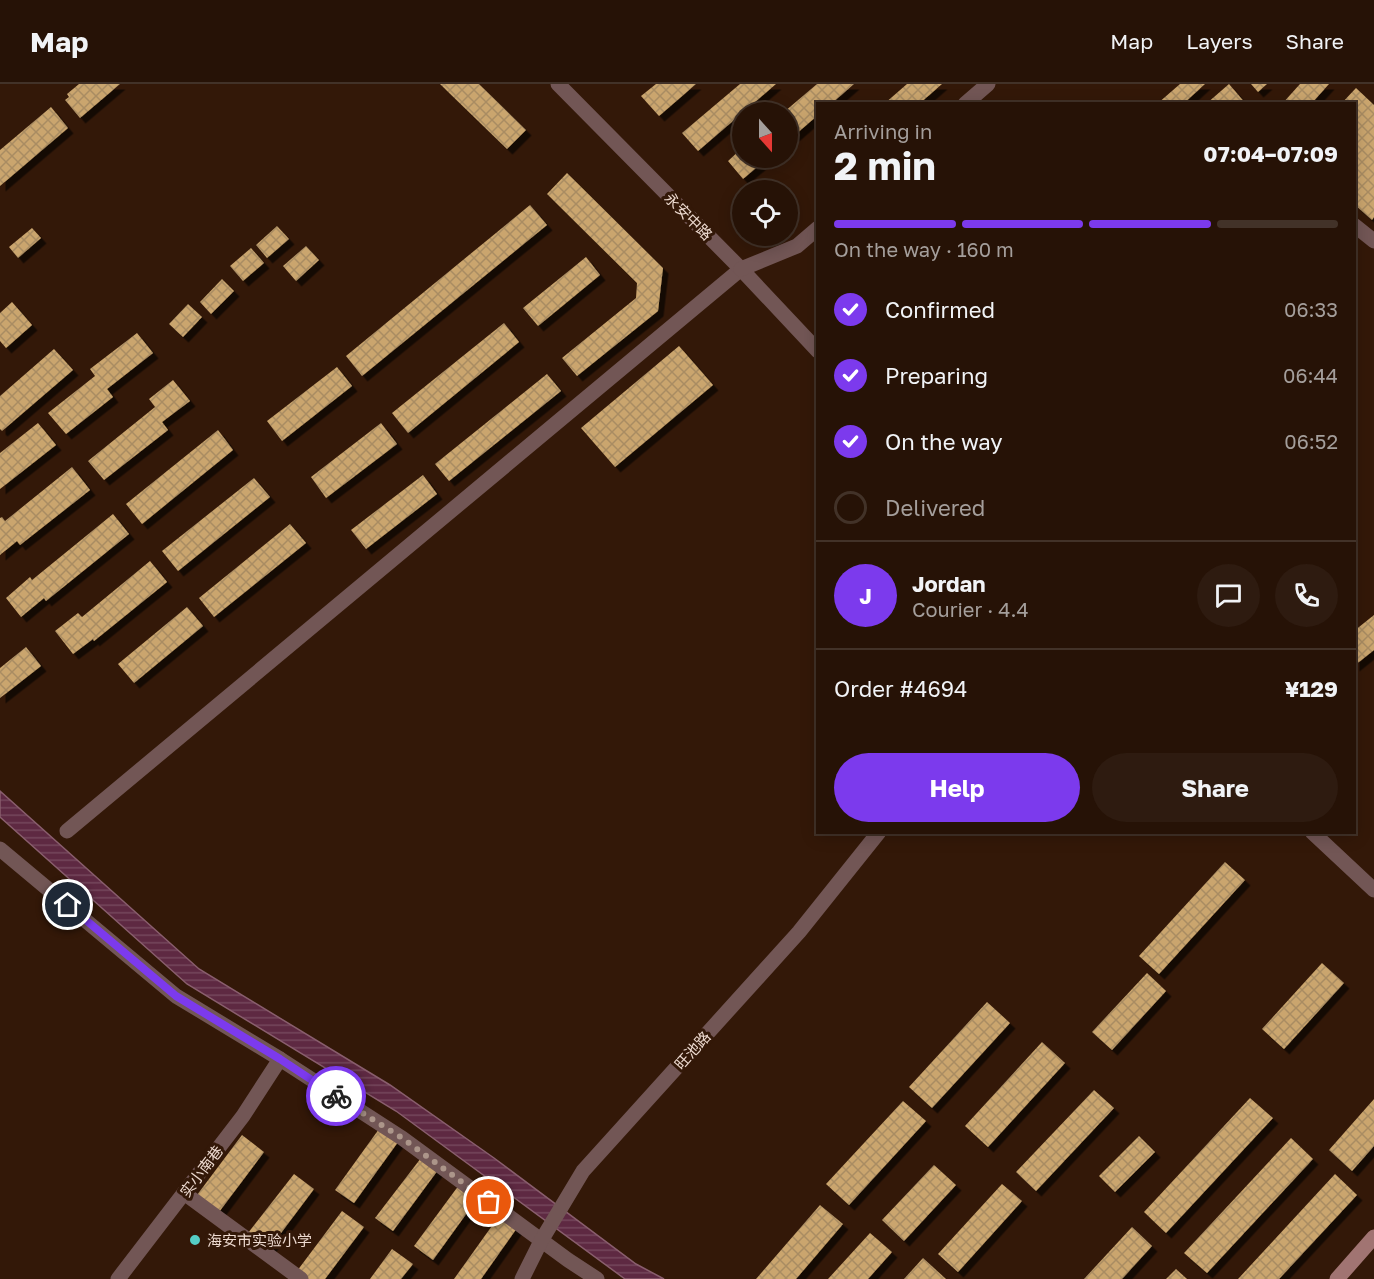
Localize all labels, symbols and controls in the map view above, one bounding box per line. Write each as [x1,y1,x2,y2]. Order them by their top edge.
text: Map [30,25,88,58]
text: Map [1110,28,1153,54]
text: Layers [1186,28,1253,54]
text: Share [1286,28,1344,54]
north arrow [732,102,798,168]
map controls [732,102,798,246]
text: Arriving in [834,119,932,143]
text: 07:04–07:09 [1203,140,1338,167]
text: 2 min [834,142,936,189]
button: locate [732,180,798,246]
street label: 永安中路 [661,188,717,244]
text: On the way · 160 m [834,237,1014,261]
icon: check [834,293,867,326]
text: Confirmed [885,296,995,323]
text: 06:33 [1284,297,1338,321]
icon: check [834,359,867,392]
text: Preparing [885,362,988,389]
text: 06:44 [1283,363,1338,387]
icon: check [834,425,867,458]
text: On the way [885,428,1003,455]
text: 06:52 [1284,429,1338,453]
text: Delivered [885,494,985,521]
button: chat [1197,564,1260,627]
button: phone [1275,564,1338,627]
text: Jordan [912,570,986,597]
text: J [859,582,872,609]
text: Courier · 4.4 [912,597,1029,621]
text: Order #4694 [834,675,967,702]
text: ¥129 [1285,675,1338,702]
button: Help [834,753,1080,822]
button: Share [1092,753,1338,822]
pin [42,879,93,930]
icon: home [51,888,84,921]
street label: 旺池路 [670,1027,714,1073]
courier [306,1066,366,1126]
icon: bike [320,1080,353,1113]
street label: 实小南巷 [176,1142,226,1200]
pin [463,1176,514,1227]
icon: bag [472,1185,505,1218]
place label: 海安市实验小学 [207,1231,312,1249]
marker: 海安市实验小学 [188,1233,202,1247]

